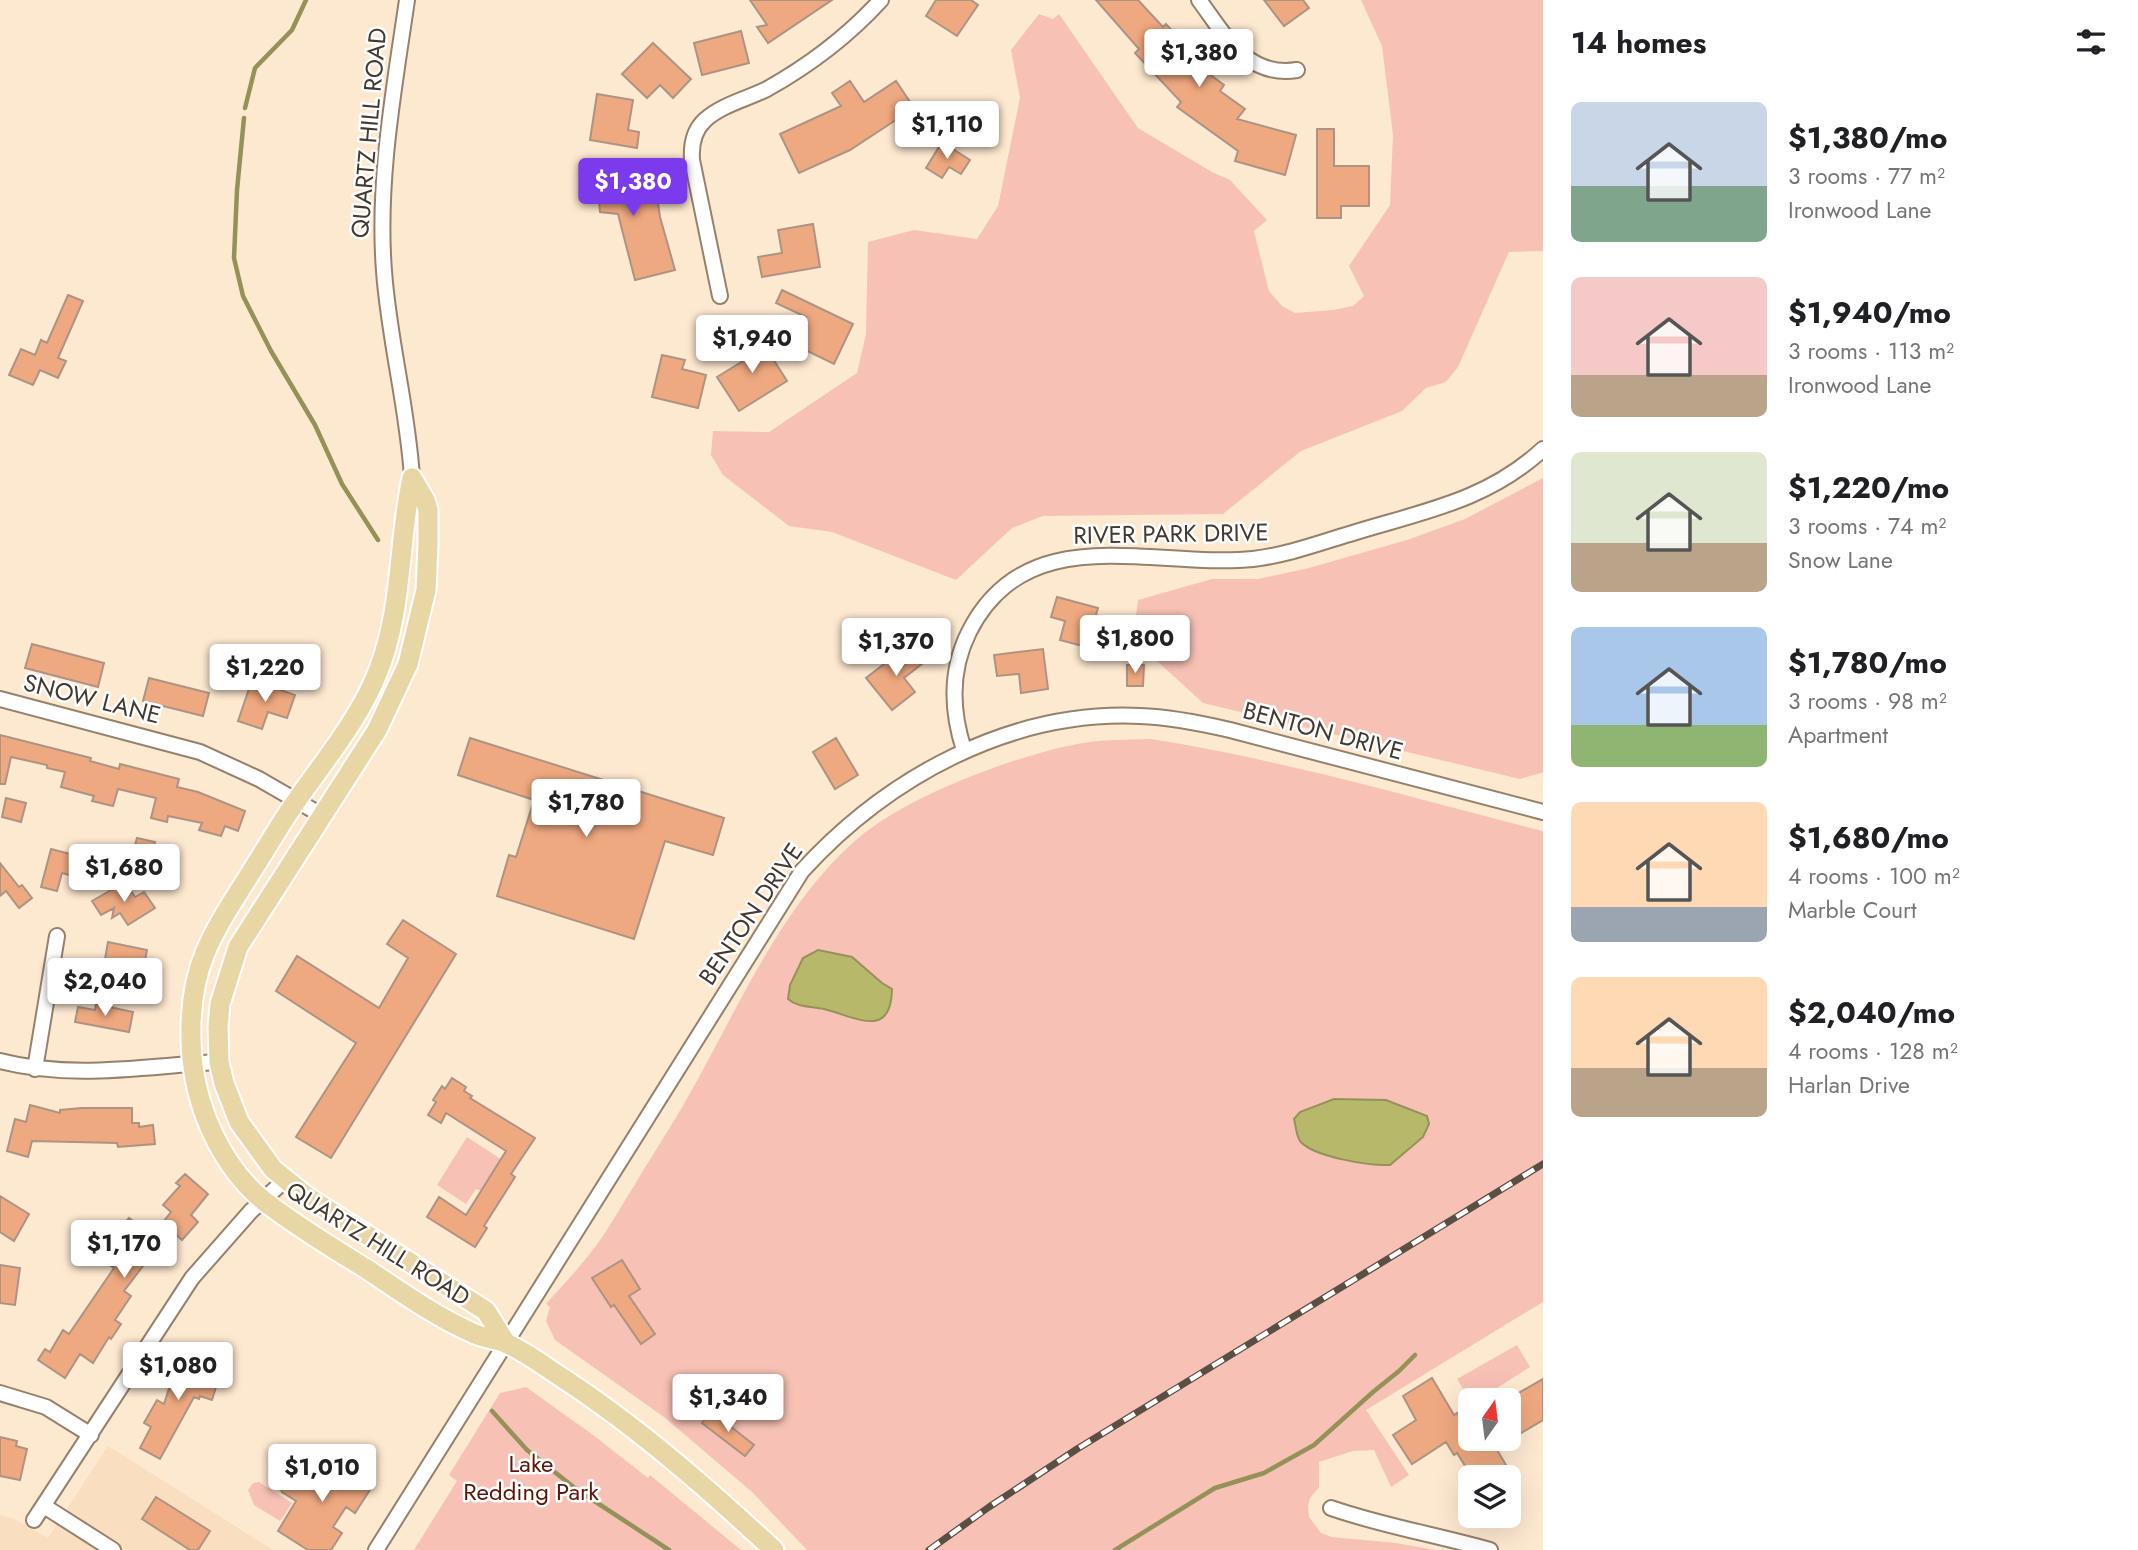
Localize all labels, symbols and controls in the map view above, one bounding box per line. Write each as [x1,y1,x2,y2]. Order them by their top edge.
text: 14 homes [1571,21,1706,64]
icon: filters [2072,23,2110,61]
street label: QUARTZ HILL ROAD [342,26,395,240]
pin: $1,380 [1142,29,1256,89]
text: $1,380 [1160,35,1238,69]
pin: $1,110 [890,102,1004,161]
text: $1,110 [911,107,983,141]
text: $1,380/mo [1788,116,1947,159]
icon: home [1627,130,1711,214]
pin: $1,380 [576,158,690,218]
text: 3 rooms · 77 m² [1788,159,1945,193]
text: $1,380 [594,164,672,198]
text: Ironwood Lane [1788,193,1931,227]
text: $1,940/mo [1788,291,1951,334]
icon: home [1627,305,1711,389]
pin: $1,940 [695,316,809,375]
text: $1,940 [712,321,792,355]
text: 3 rooms · 113 m² [1788,334,1954,368]
text: Ironwood Lane [1788,368,1931,402]
text: $1,220/mo [1788,466,1949,509]
icon: home [1627,480,1711,564]
text: 3 rooms · 74 m² [1788,509,1946,543]
street label: RIVER PARK DRIVE [1073,514,1269,553]
text: Snow Lane [1788,543,1893,577]
pin: $1,800 [1078,616,1192,675]
pin: $1,370 [839,618,953,678]
text: $1,800 [1096,621,1174,655]
text: $1,370 [858,624,934,658]
text: $1,780/mo [1788,641,1947,684]
pin: $1,220 [208,644,322,704]
text: $1,220 [226,650,304,684]
icon: home [1627,655,1711,739]
street label: SNOW LANE [20,665,164,732]
text: 3 rooms · 98 m² [1788,684,1947,718]
street label: BENTON DRIVE [1239,692,1407,769]
text: Apartment [1788,718,1888,752]
pin: $1,780 [529,780,643,839]
text: $1,780 [548,785,624,819]
text: $1,680/mo [1788,816,1949,859]
icon: home [1627,830,1711,914]
street label: BENTON DRIVE [690,836,811,992]
pin: $1,680 [67,844,181,904]
text: $1,680 [85,850,163,884]
text: 4 rooms · 100 m² [1788,859,1960,893]
text: Marble Court [1788,893,1917,927]
pin: $2,040 [48,958,162,1018]
text: $2,040 [63,964,147,998]
text: $2,040/mo [1788,991,1955,1034]
icon: home [1627,1005,1711,1089]
text: 4 rooms · 128 m² [1788,1034,1958,1068]
text: Harlan Drive [1788,1068,1910,1102]
street label: QUARTZ HILL ROAD [279,1173,477,1314]
pin: $1,170 [67,1220,181,1280]
text: $1,170 [87,1226,161,1260]
pin: $1,080 [121,1342,235,1402]
text: $1,080 [139,1348,217,1382]
pin: $1,340 [671,1374,785,1434]
text: $1,340 [688,1380,768,1414]
north arrow [1458,1388,1521,1451]
map controls [1458,1388,1521,1528]
pin: $1,010 [265,1444,379,1504]
park label: Lake Redding Park [463,1446,599,1509]
text: $1,010 [284,1450,360,1484]
button: layers [1458,1465,1521,1528]

